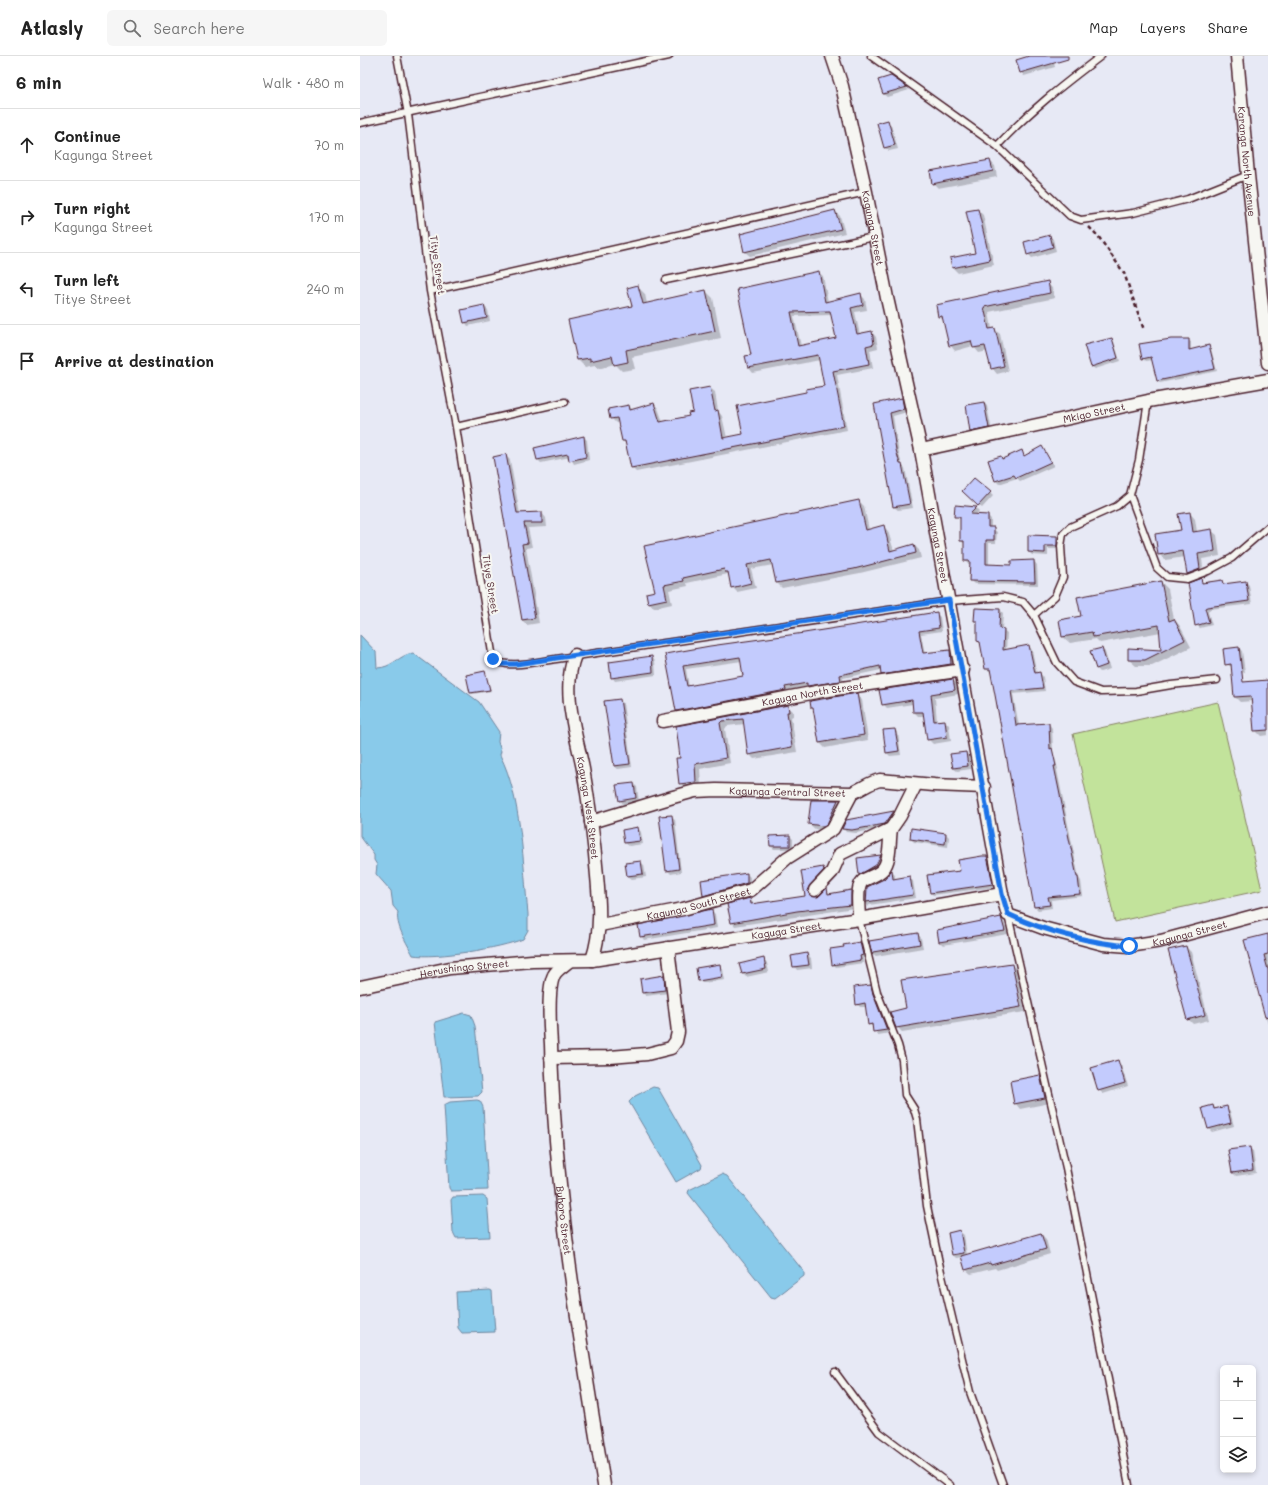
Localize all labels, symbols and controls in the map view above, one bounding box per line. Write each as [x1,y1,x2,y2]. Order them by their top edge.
search box [107,10,387,46]
text: Atlasly [20,15,83,40]
icon: search [121,17,143,39]
text: Search here [153,18,245,38]
text: Map [1089,18,1118,37]
text: Layers [1140,18,1186,37]
text: Share [1208,18,1248,37]
text: 6 min [16,71,61,93]
text: Walk · 480 m [262,74,344,91]
street label: Karanga North Avenue [1235,106,1259,217]
text: Continue [54,126,121,146]
icon: ahead [16,134,38,156]
text: 70 m [314,136,344,153]
text: Kagunga Street [54,146,153,163]
street label: Kagunga Street [859,189,887,267]
text: Turn right [54,198,131,218]
icon: right [16,206,38,228]
text: 170 m [308,208,344,225]
text: Kagunga Street [54,218,153,235]
street label: Titye Street [427,235,449,295]
text: Turn left [54,270,119,290]
icon: left [16,278,38,300]
text: 240 m [307,280,344,297]
text: Titye Street [54,290,131,307]
icon: arrive [16,350,38,372]
text: Arrive at destination [54,351,214,371]
street label: Mkigo Street [1062,399,1126,426]
street label: Kagunga Street [925,507,952,584]
street label: Titye Street [479,554,503,614]
route end [484,650,502,668]
street label: Kaguga North Street [761,678,864,709]
street label: Kagunga West Street [574,755,602,860]
street label: Kagunga Central Street [729,783,846,800]
street label: Kagunga South Street [646,883,752,923]
street label: Kagunga Street [1152,916,1228,949]
street label: Kaguga Street [750,918,822,942]
route start [1120,937,1138,955]
street label: Herushingo Street [418,956,509,981]
street label: Buhoro Street [553,1185,575,1256]
map controls [1220,1365,1256,1473]
button: + [1220,1365,1256,1401]
button: − [1220,1401,1256,1437]
button: layers [1220,1437,1256,1473]

